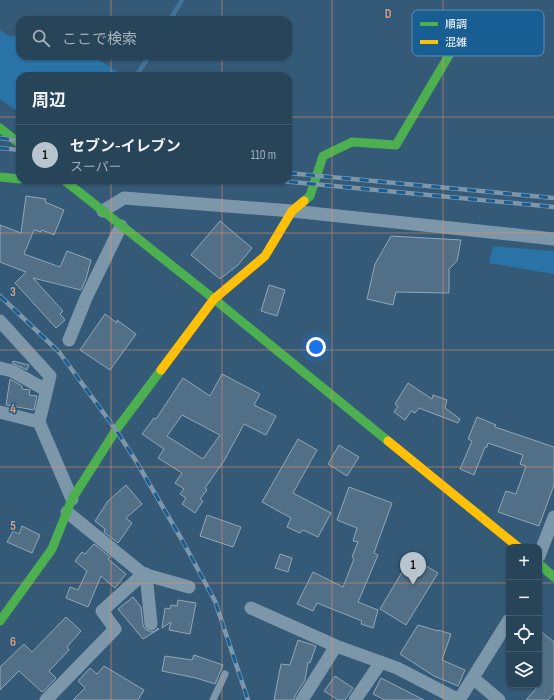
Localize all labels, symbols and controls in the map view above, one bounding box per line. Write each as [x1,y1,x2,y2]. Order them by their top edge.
text: D [385,6,392,22]
legend [412,10,544,56]
search box [16,16,292,60]
text: 順調 [445,18,467,31]
icon: search [30,27,52,49]
text: ここで検索 [62,30,137,49]
text: 混雑 [445,36,467,49]
text: 周辺 [32,91,66,111]
text: セブン-イレブン [70,137,181,156]
text: 1 [42,147,48,163]
text: 110 m [251,147,276,163]
text: スーパー [70,159,122,175]
text: 3 [10,284,16,300]
your location [306,337,326,357]
text: 4 [10,401,16,417]
text: 5 [10,518,16,534]
map controls [506,544,542,688]
button: + [506,544,542,580]
pin: 1 [400,552,426,585]
button: − [506,580,542,616]
button: locate [506,616,542,652]
text: 6 [10,634,16,650]
button: layers [506,652,542,688]

